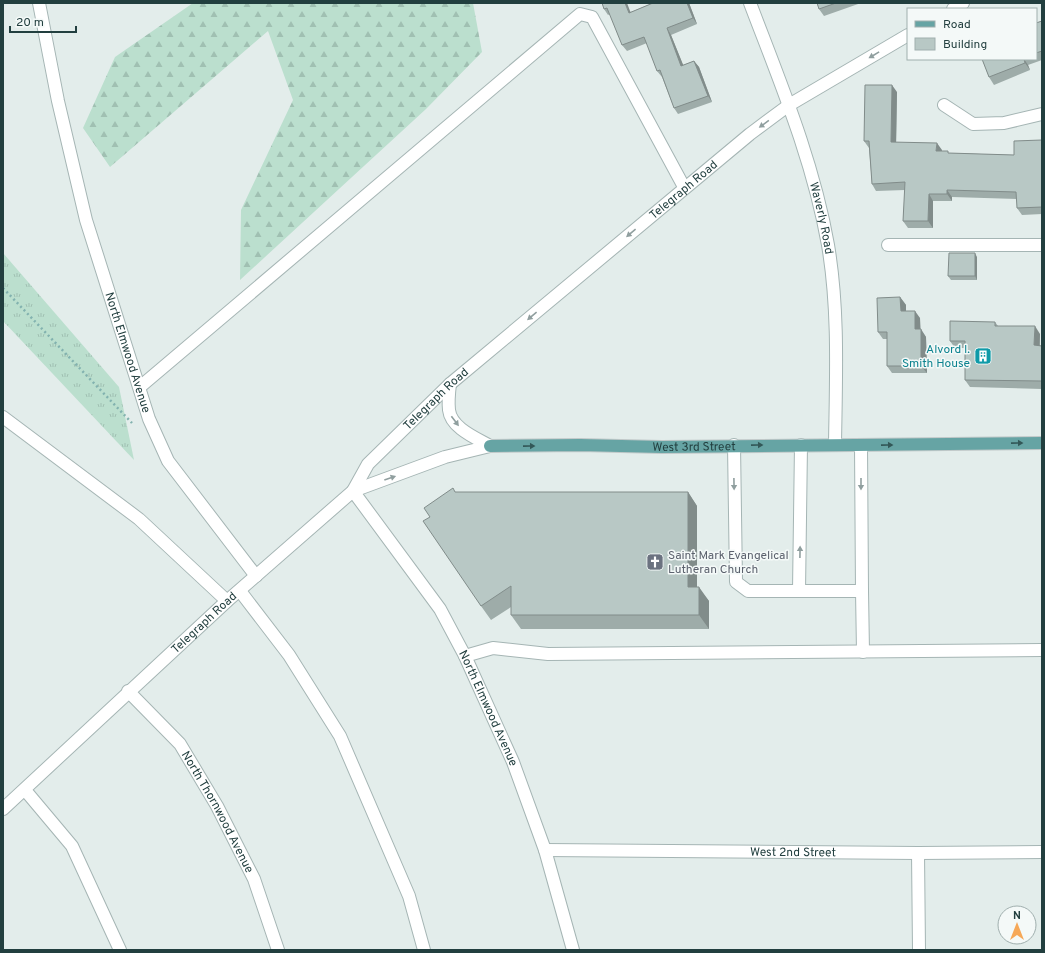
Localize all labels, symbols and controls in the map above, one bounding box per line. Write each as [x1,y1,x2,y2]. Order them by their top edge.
scale bar [10,8,76,34]
legend [907,8,1037,60]
text: 20 m [16,15,44,31]
text: Road [943,17,971,33]
text: Building [943,37,987,53]
one-way arrow [868,52,880,59]
one-way arrow [759,120,769,128]
street label: Telegraph Road [646,157,721,223]
street label: Waverly Road [805,180,836,255]
one-way arrow [626,228,636,237]
street label: North Elmwood Avenue [100,290,154,415]
one-way arrow [526,312,537,321]
place label: Alvord I. Smith House [902,342,970,372]
building icon: Alvord I. Smith House [973,346,993,366]
street label: Telegraph Road [400,365,472,434]
one-way arrow [451,416,459,427]
street label: West 3rd Street [652,439,736,456]
one-way arrow [1011,440,1024,446]
one-way arrow [751,442,764,448]
one-way arrow [881,442,894,448]
one-way arrow [523,443,536,449]
one-way arrow [384,475,396,481]
one-way arrow [731,478,737,491]
one-way arrow [858,478,865,490]
one-way arrow [796,546,803,558]
place label: Saint Mark Evangelical Lutheran Church [668,548,789,578]
church icon: Saint Mark Evangelical Lutheran Church [645,552,665,572]
street label: Telegraph Road [168,589,241,658]
street label: North Elmwood Avenue [454,648,521,769]
street label: North Thornwood Avenue [177,748,257,876]
street label: West 2nd Street [750,845,836,861]
north arrow [997,905,1037,945]
text: N [1013,909,1021,923]

